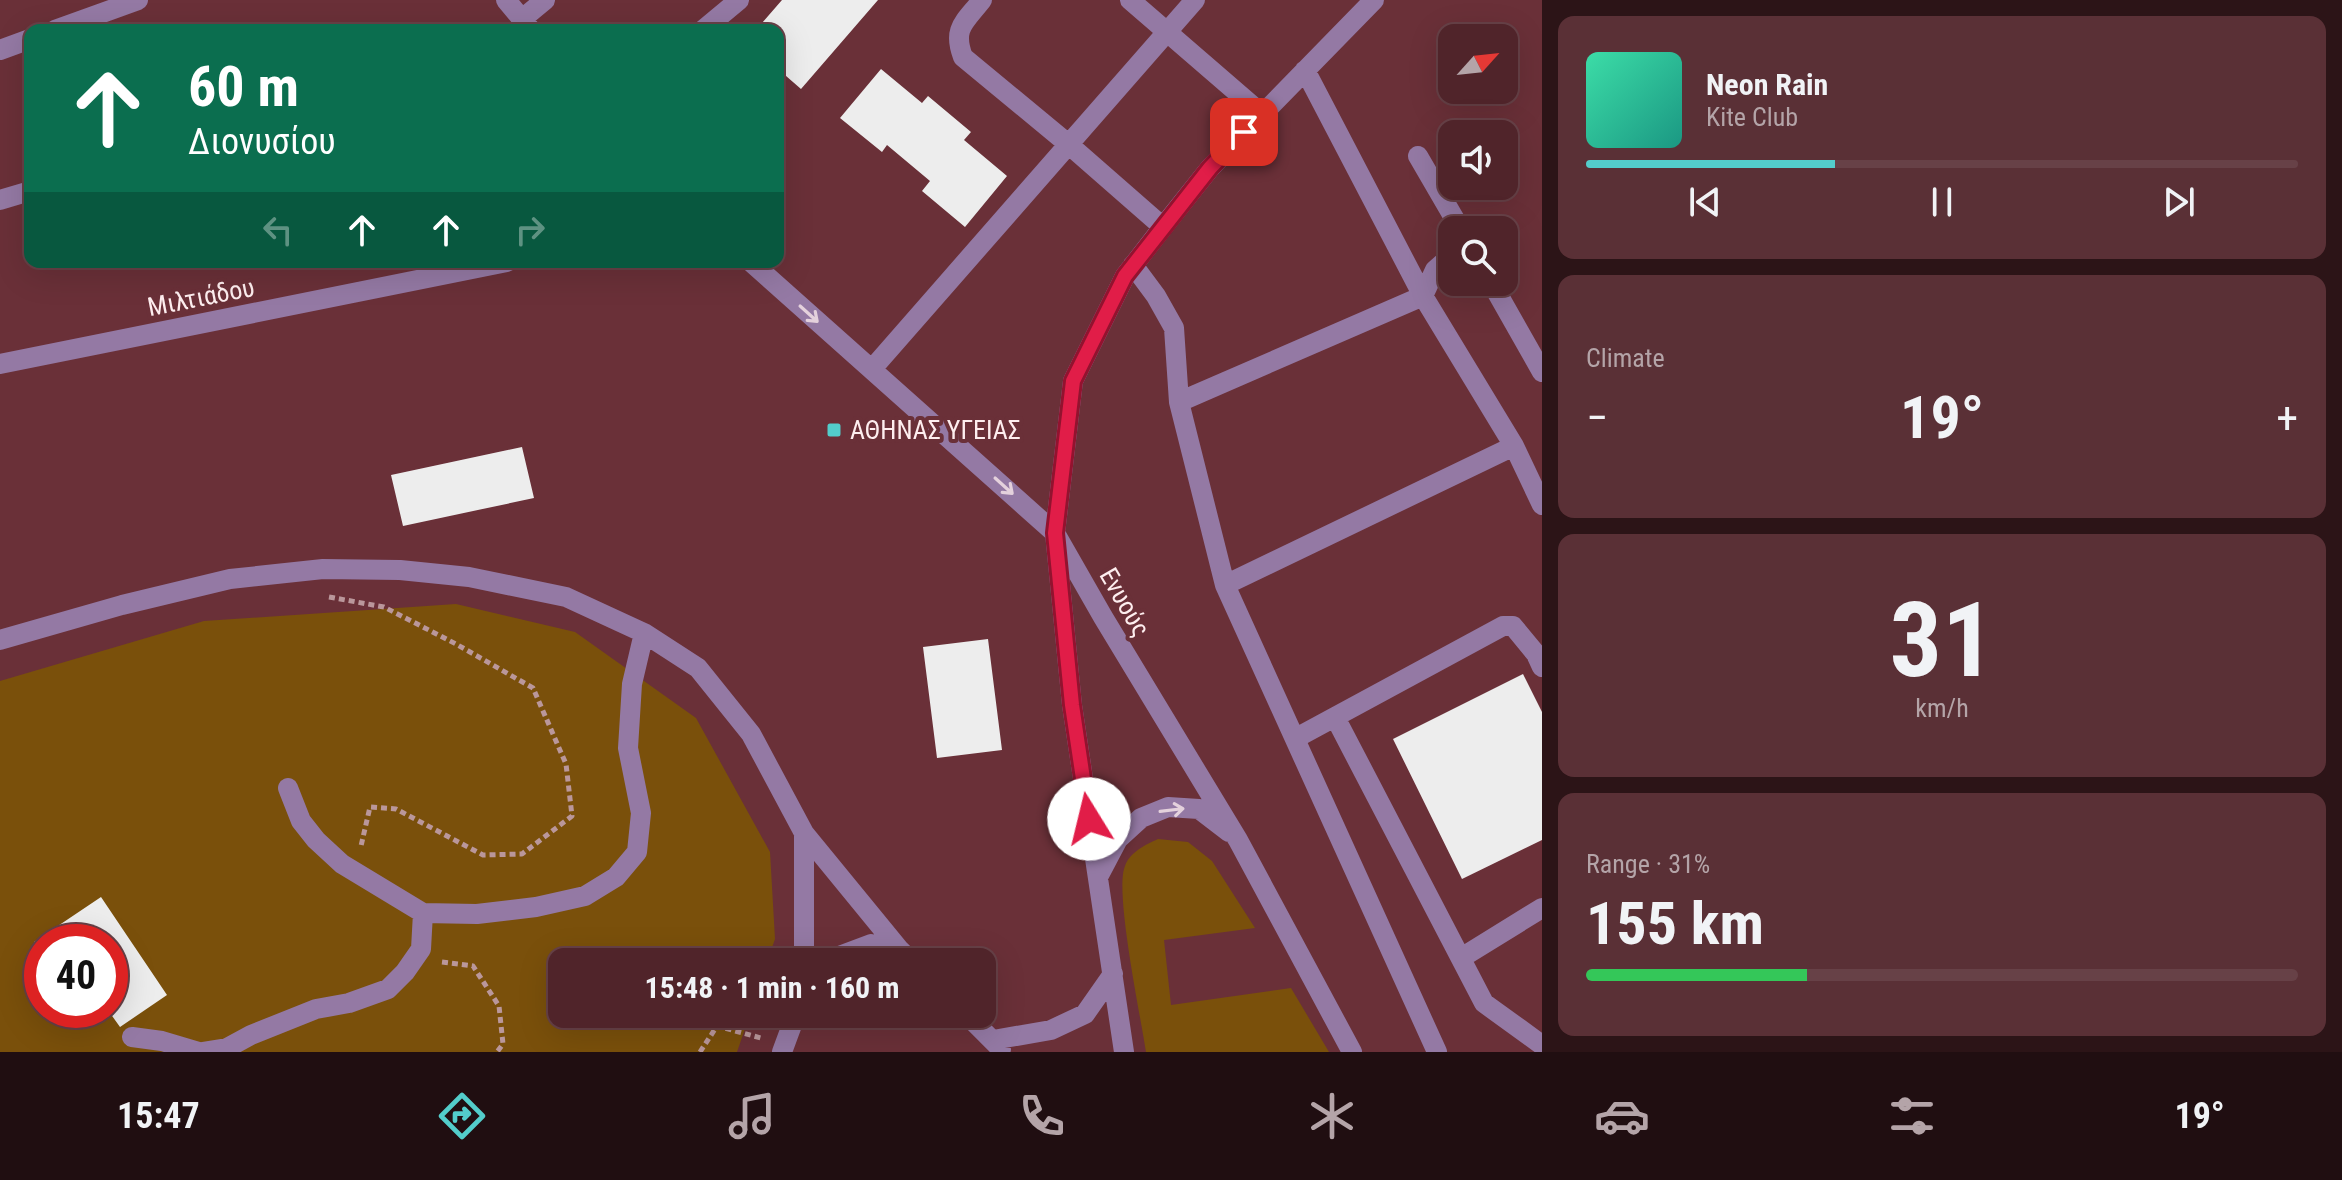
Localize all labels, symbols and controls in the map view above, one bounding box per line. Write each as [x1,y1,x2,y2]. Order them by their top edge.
north arrow [1438,24,1518,104]
map controls [1438,24,1518,296]
text: 60 m [188,54,299,120]
icon: ahead [56,56,160,160]
text: Neon Rain [1706,67,1828,102]
pin [1210,98,1278,166]
text: Kite Club [1706,102,1798,132]
icon: arrive [1222,110,1266,154]
button: sound [1438,120,1518,200]
text: Διονυσίου [188,121,336,163]
icon: previous [1683,180,1727,224]
icon: pause [1920,180,1964,224]
icon: next [2157,180,2201,224]
icon: left [256,208,300,252]
icon: ahead [340,208,384,252]
icon: ahead [424,208,468,252]
icon: right [508,208,552,252]
button: search [1438,216,1518,296]
street label: Μιλτιάδου [145,272,257,322]
one-way arrow [799,304,819,322]
text: Climate [1586,343,1665,373]
text: 19° [1900,382,1984,453]
text: − [1586,392,1608,444]
text: + [2276,392,2298,444]
place label: ΑΘΗΝΑΣ ΥΓΕΙΑΣ [850,415,1021,445]
marker: ΑΘΗΝΑΣ ΥΓΕΙΑΣ [825,421,843,439]
one-way arrow [994,476,1014,495]
street label: Ενυούς [1093,562,1157,642]
text: 31 [1889,580,1995,701]
text: km/h [1915,693,1969,723]
position arrow [1047,777,1131,861]
one-way arrow [1158,802,1184,817]
text: Range · 31% [1586,849,1710,879]
text: 155 km [1586,888,1764,959]
speed limit sign: 40 [24,924,128,1028]
text: 15:48 · 1 min · 160 m [645,970,899,1005]
icon: directions [434,1088,490,1144]
icon: music [724,1088,780,1144]
icon: phone [1014,1088,1070,1144]
icon: climate [1304,1088,1360,1144]
icon: car [1594,1088,1650,1144]
icon: filters [1884,1088,1940,1144]
text: 15:47 [117,1095,200,1137]
text: 19° [2174,1095,2225,1137]

